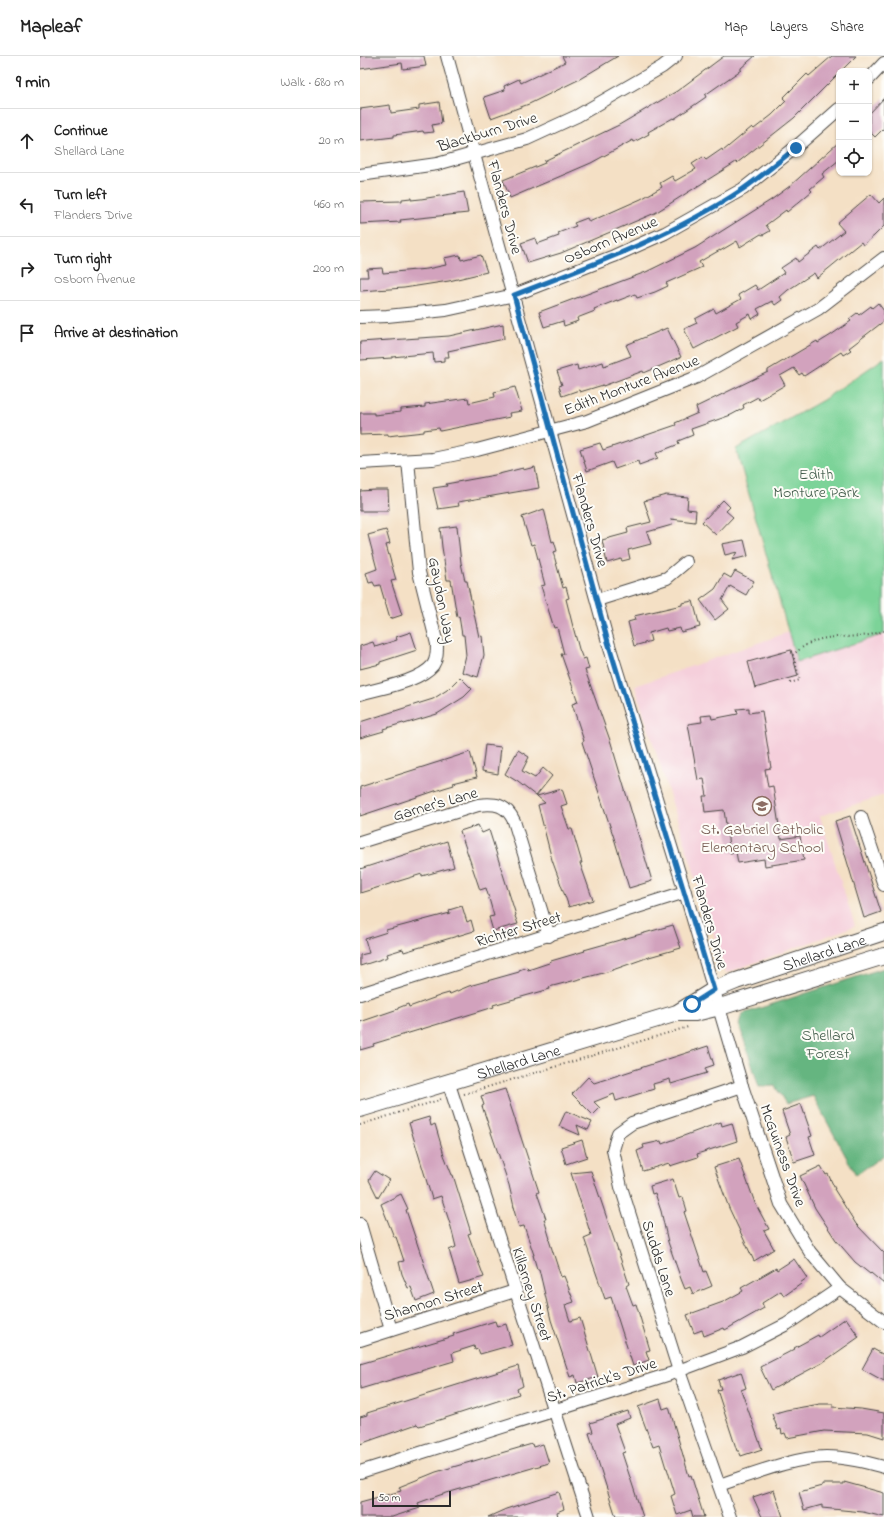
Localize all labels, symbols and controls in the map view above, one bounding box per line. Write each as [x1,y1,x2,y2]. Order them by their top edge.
text: Mapleaf [20,14,82,41]
text: Map [724,17,748,38]
text: Layers [770,17,808,38]
text: Share [830,17,864,38]
map controls [836,68,872,176]
button: + [836,68,872,104]
text: 9 min [16,70,50,95]
text: Walk · 680 m [280,73,344,92]
button: − [836,104,872,140]
street label: Blackburn Drive [434,106,541,160]
text: Continue [54,120,108,142]
icon: ahead [16,130,38,152]
text: 20 m [319,131,344,150]
route end [787,139,805,157]
button: locate [836,140,872,176]
text: Shellard Lane [54,142,124,161]
street label: Flanders Drive [480,157,528,258]
text: Turn left [54,184,107,206]
icon: left [16,194,38,216]
text: 460 m [314,195,344,214]
text: Flanders Drive [54,206,132,225]
street label: Osborn Avenue [560,210,662,271]
text: Turn right [54,248,112,270]
icon: right [16,258,38,280]
text: 200 m [313,259,344,278]
text: Osborn Avenue [54,270,135,289]
icon: arrive [16,322,38,344]
text: Arrive at destination [54,322,178,344]
street label: Edith Monture Avenue [561,349,703,423]
park label: Edith Monture Park [773,463,860,505]
street label: Flanders Drive [564,470,614,571]
street label: Gaydon Way [421,555,461,646]
street label: Garner's Lane [390,781,482,828]
school or university icon: St. Gabriel Catholic Elementary School [751,795,773,817]
place label: St. Gabriel Catholic Elementary School [701,818,824,860]
street label: Flanders Drive [684,872,734,973]
street label: Richter Street [473,905,565,954]
street label: Shellard Lane [779,929,870,979]
route start [683,995,701,1013]
park label: Shellard Forest [801,1024,855,1066]
street label: Shellard Lane [474,1039,564,1087]
street label: McGuiness Drive [752,1101,812,1211]
street label: Sudds Lane [634,1217,682,1301]
street label: Killarney Street [505,1244,558,1345]
street label: Shannon Street [381,1275,487,1328]
street label: St. Patrick's Drive [544,1352,661,1410]
scale bar [372,1489,451,1508]
text: 50 m [378,1490,400,1506]

